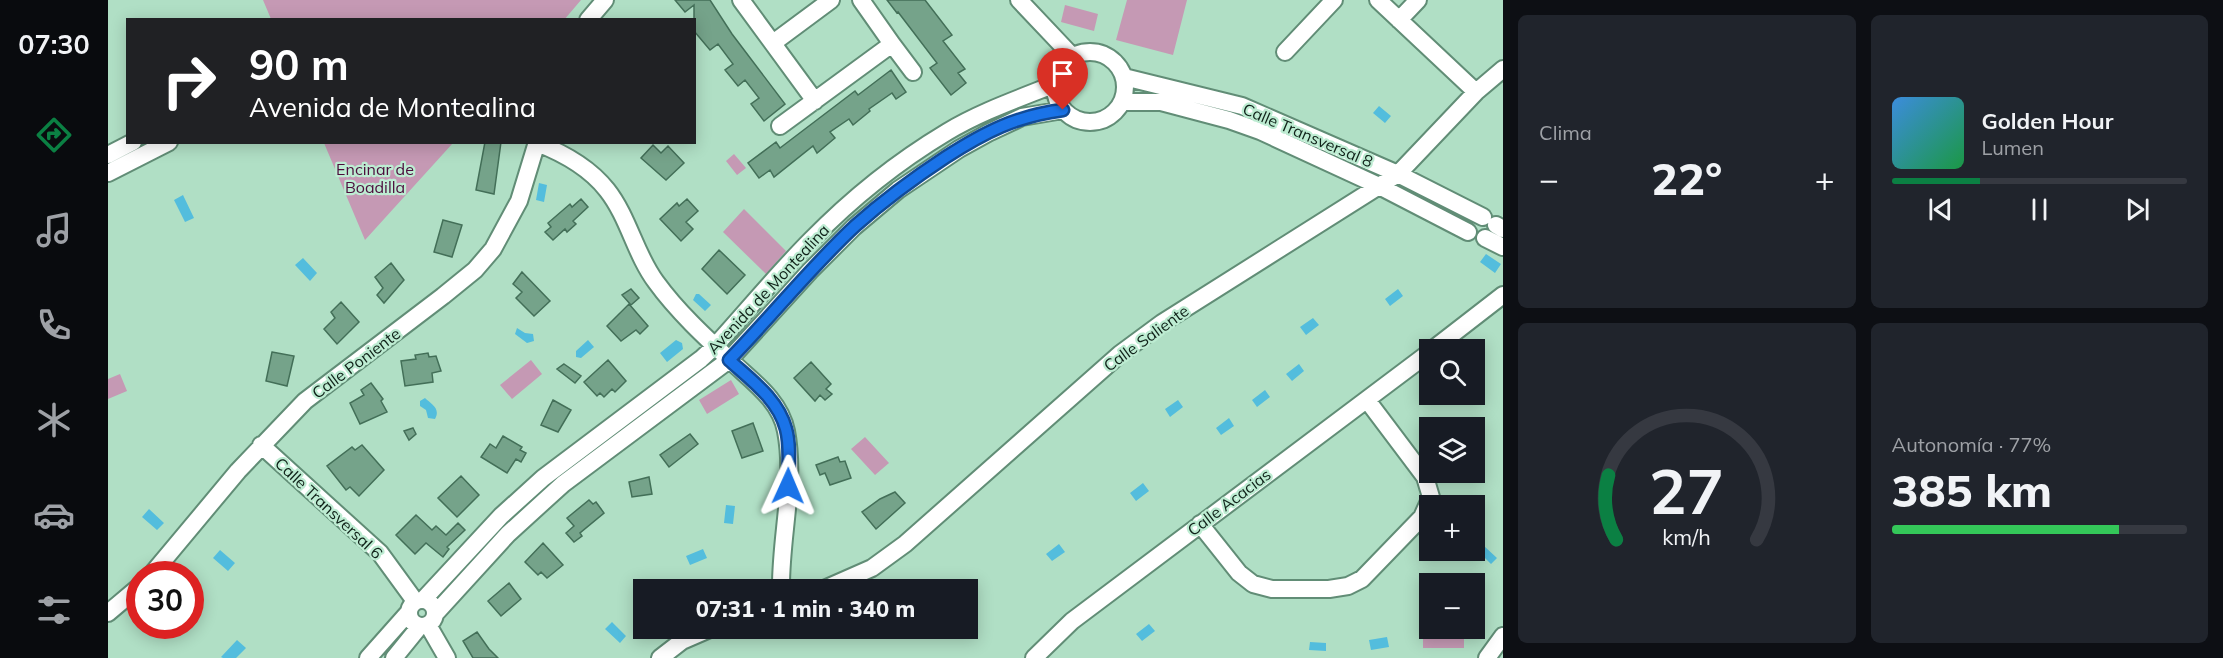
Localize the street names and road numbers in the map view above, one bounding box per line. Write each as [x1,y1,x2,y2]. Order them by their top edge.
street label: Calle Transversal 8 [1240,99,1376,171]
street label: Avenida de Montealina [703,220,833,358]
street label: Calle Saliente [1100,300,1192,376]
street label: Calle Poniente [308,323,404,403]
street label: Calle Transversal 6 [271,453,387,563]
street label: Calle Acacias [1183,464,1275,540]

